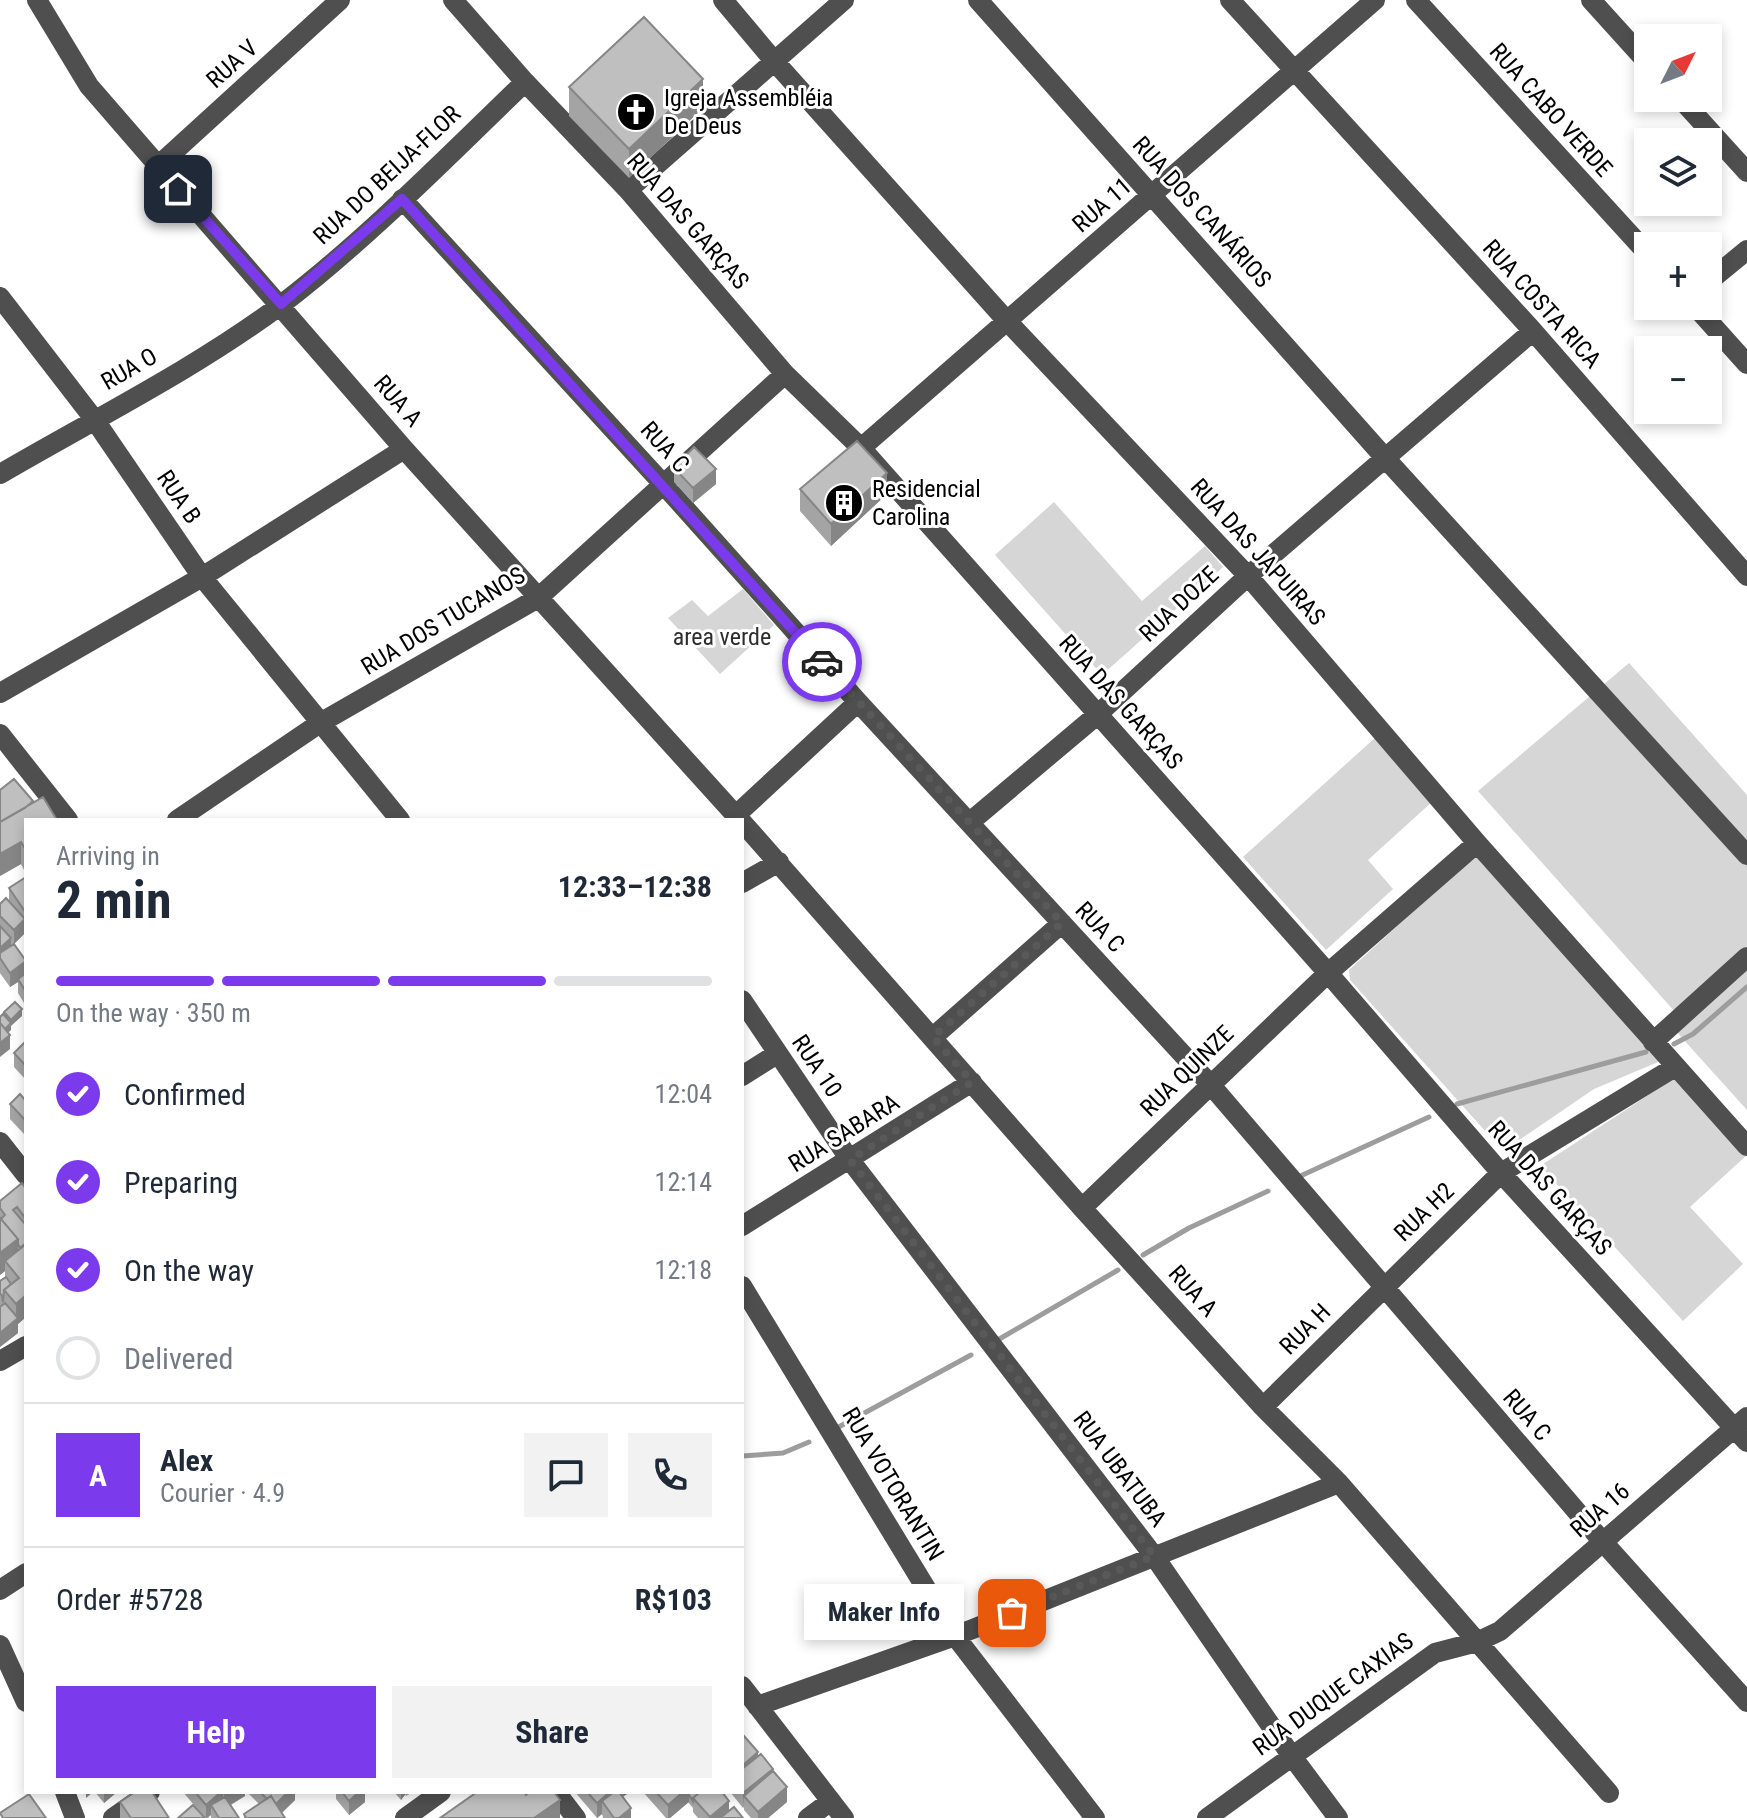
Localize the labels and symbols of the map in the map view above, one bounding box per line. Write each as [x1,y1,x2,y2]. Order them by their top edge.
north arrow [1634,24,1722,112]
street label: RUA V [201,34,263,94]
street label: RUA CABO VERDE [1484,38,1618,182]
place label: Igreja Assembléia De Deus [664,84,833,140]
church icon: Igreja Assembléia De Deus [615,91,657,133]
street label: RUA DO BEIJA-FLOR [308,100,466,250]
street label: RUA DOS CANÁRIOS [1127,131,1277,293]
street label: RUA DAS GARÇAS [621,147,755,295]
pin [144,155,212,223]
street label: RUA 11 [1067,172,1137,238]
street label: RUA COSTA RICA [1477,234,1607,374]
street label: RUA O [96,342,162,396]
street label: RUA A [368,369,428,433]
street label: RUA C [635,416,695,478]
street label: RUA B [151,465,207,529]
street label: RUA DAS JAPUIRAS [1185,473,1331,631]
place label: Residencial Carolina [872,475,981,531]
building icon: Residencial Carolina [823,482,865,524]
street label: RUA DOZE [1134,560,1224,648]
street label: RUA DOS TUCANOS [356,561,530,681]
courier [782,622,862,702]
park label: area verde [673,623,771,651]
street label: RUA DAS GARÇAS [1053,629,1189,775]
street label: RUA C [1070,896,1130,958]
street label: RUA QUINZE [1135,1020,1239,1122]
street label: RUA 10 [786,1030,848,1102]
street label: RUA SABARA [784,1088,905,1178]
street label: RUA DAS GARÇAS [1482,1115,1618,1261]
street label: RUA H2 [1388,1177,1460,1247]
street label: RUA A [1163,1260,1223,1322]
street label: RUA H [1274,1298,1336,1360]
street label: RUA C [1497,1384,1557,1446]
street label: RUA VOTORANTIN [836,1402,950,1566]
street label: RUA UBATUBA [1068,1406,1173,1532]
street label: RUA 16 [1565,1477,1635,1543]
pin [978,1579,1046,1647]
callout: Maker Info [804,1585,964,1641]
street label: RUA DUQUE CAXIAS [1248,1627,1418,1761]

